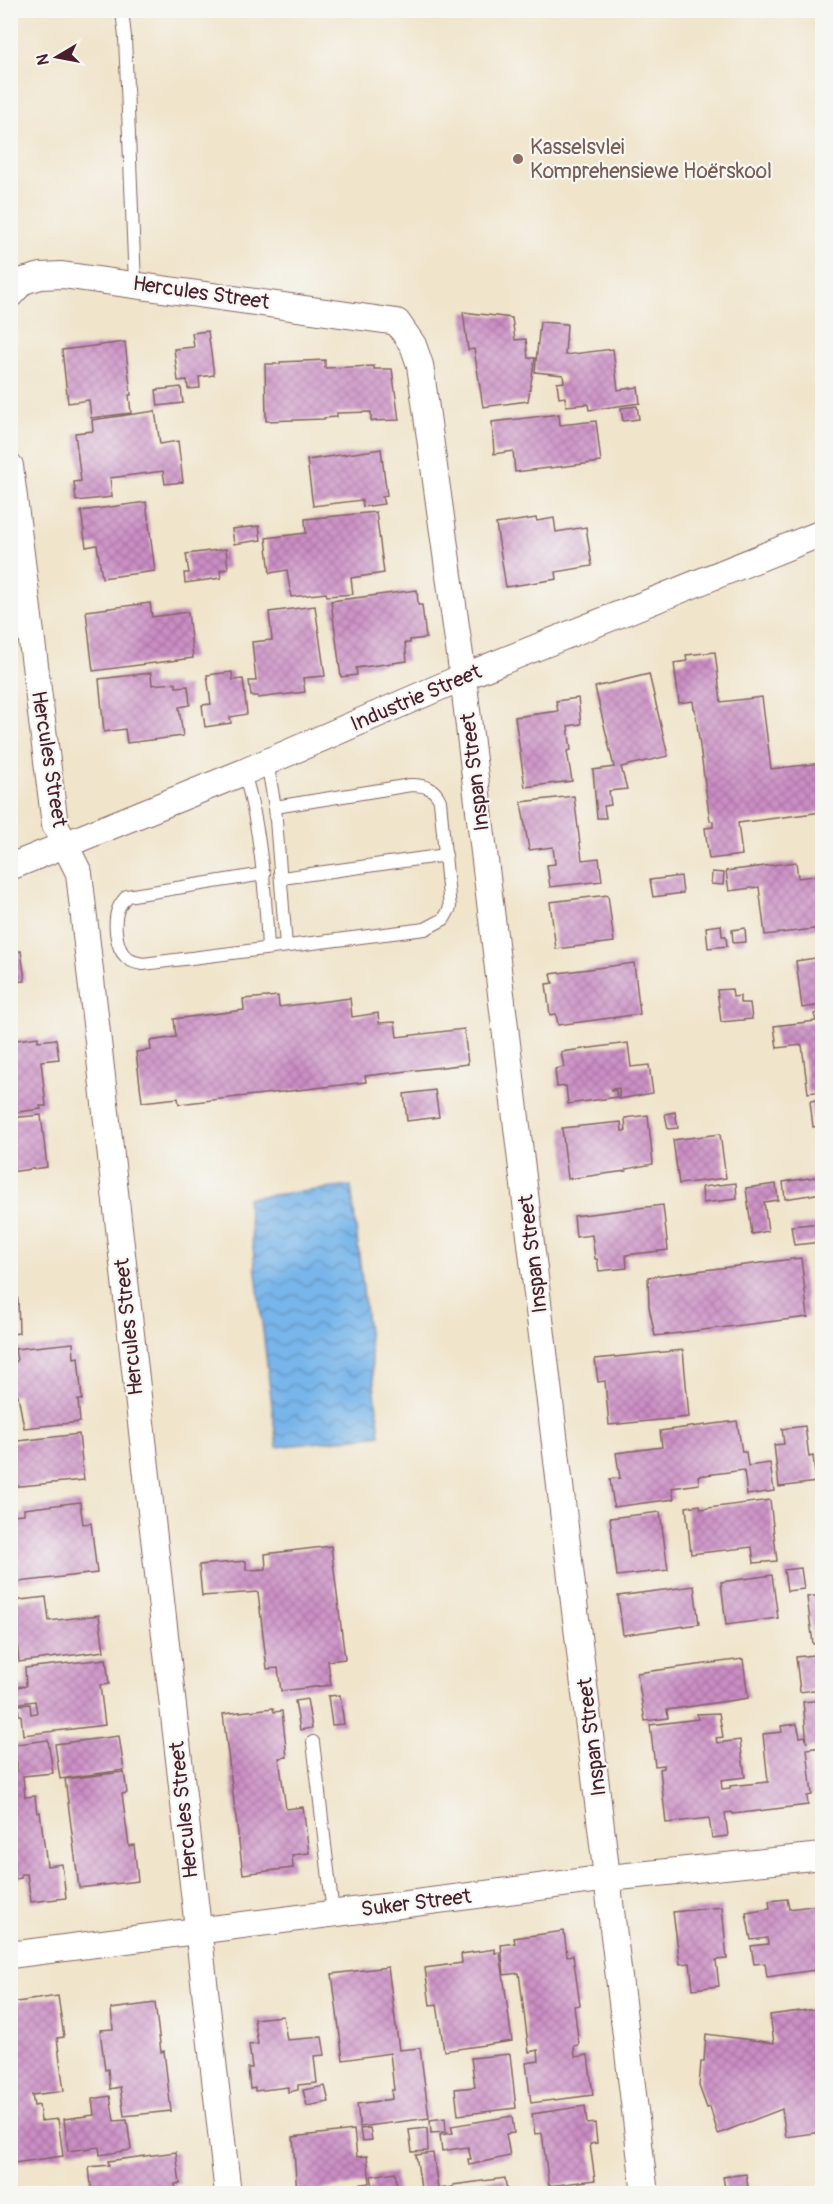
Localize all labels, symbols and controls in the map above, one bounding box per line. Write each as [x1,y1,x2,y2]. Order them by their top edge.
north arrow [27,27,87,87]
text: N [32,52,54,66]
place label: Kasselsvlei Komprehensiewe Hoërskool [530,134,772,185]
marker: Kasselsvlei Komprehensiewe Hoërskool [511,152,525,166]
street label: Hercules Street [131,270,272,316]
street label: Industrie Street [346,658,486,738]
street label: Hercules Street [25,689,73,830]
street label: Inspan Street [454,711,496,833]
street label: Inspan Street [512,1193,554,1315]
street label: Hercules Street [108,1257,150,1397]
street label: Inspan Street [571,1676,613,1798]
street label: Hercules Street [163,1740,205,1880]
street label: Suker Street [359,1883,473,1923]

